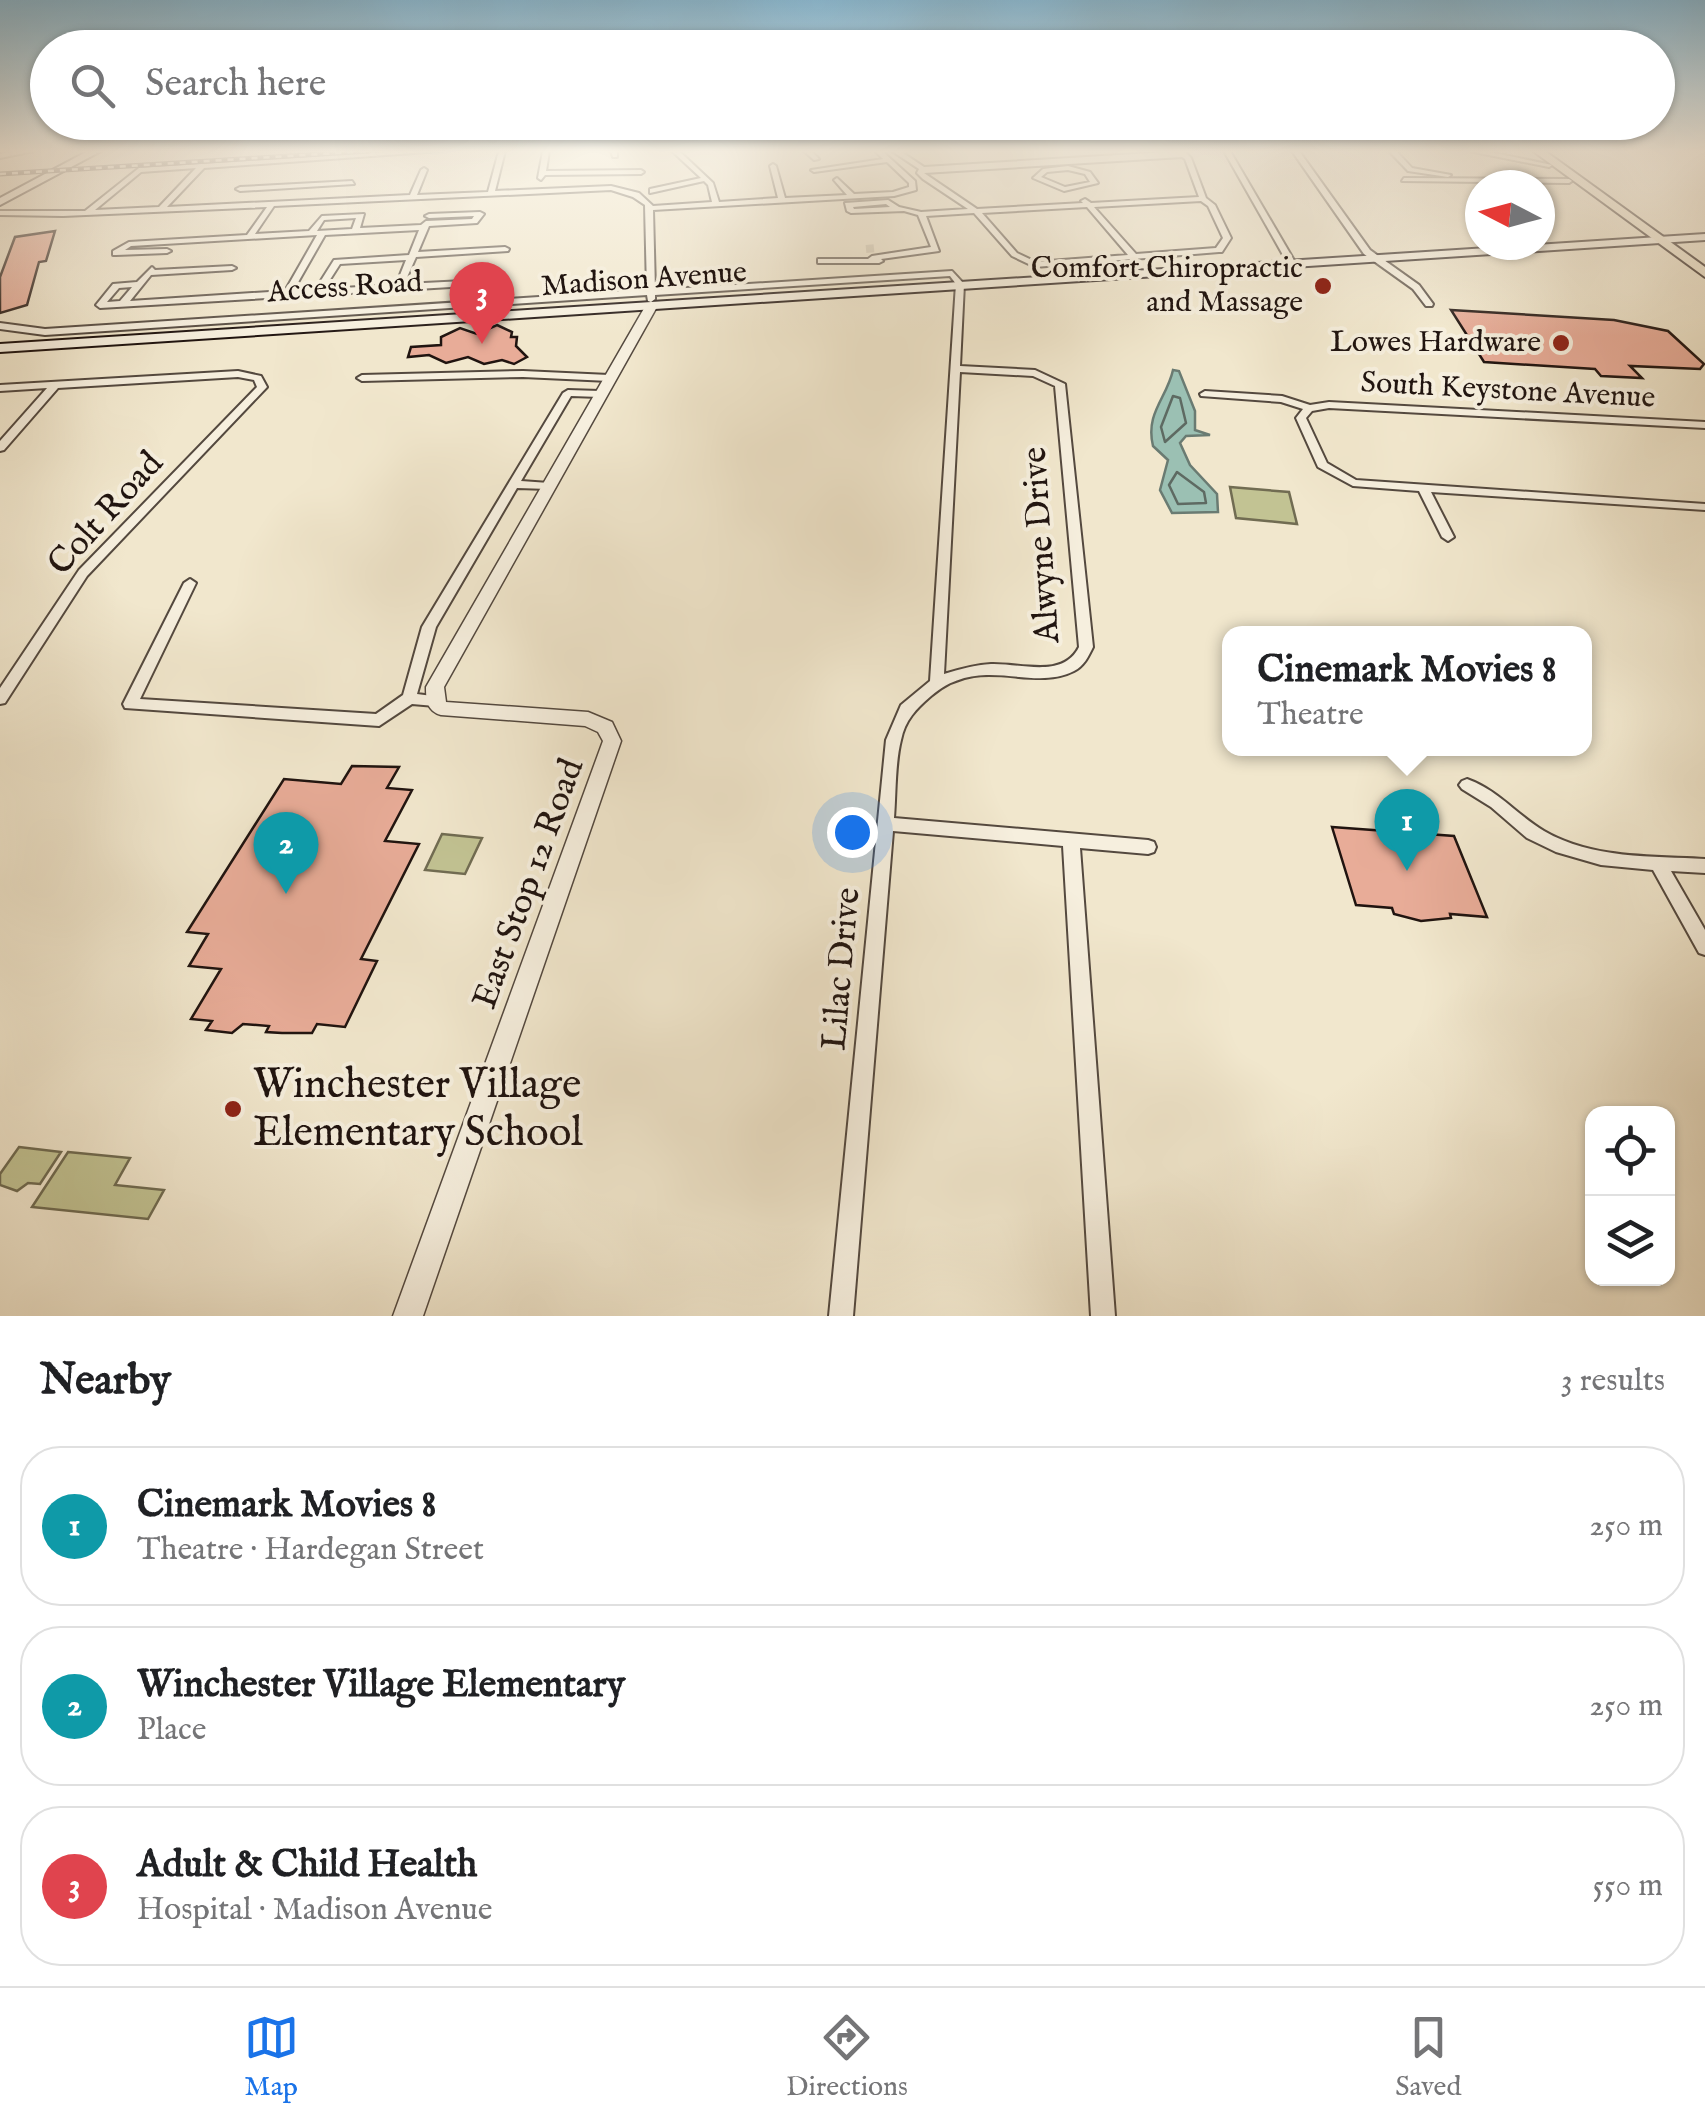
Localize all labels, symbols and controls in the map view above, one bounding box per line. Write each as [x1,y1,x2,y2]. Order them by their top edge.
search box [30,30,1675,140]
icon: search [65,58,120,113]
text: Search here [145,61,326,109]
north arrow [1465,170,1555,260]
place label: Comfort Chiropractic and Massage [1031,250,1303,322]
street label: Madison Avenue [540,254,748,306]
pin: 3 [450,262,514,344]
street label: Access Road [265,264,425,312]
marker: Comfort Chiropractic and Massage [1312,275,1334,297]
place label: Lowes Hardware [1330,324,1541,362]
marker: Lowes Hardware [1550,332,1572,354]
street label: South Keystone Avenue [1360,364,1656,418]
street label: Colt Road [38,442,174,586]
street label: Alwyne Drive [1013,445,1071,646]
popup [1222,626,1592,756]
text: Cinemark Movies 8 [1257,647,1557,695]
text: Theatre [1257,695,1364,736]
street label: East Stop 12 Road [463,752,595,1015]
pin: 1 [1374,788,1440,871]
your location [827,807,878,858]
pin: 2 [254,812,318,894]
street label: Lilac Drive [812,886,872,1052]
place label: Winchester Village Elementary School [253,1059,583,1160]
marker: Winchester Village Elementary School [222,1098,244,1120]
map controls [1585,1106,1675,1286]
button: locate [1585,1106,1675,1196]
button: layers [1585,1196,1675,1286]
text: Nearby [40,1355,171,1408]
text: 3 results [1561,1361,1665,1402]
text: Cinemark Movies 8 [137,1482,436,1530]
text: 1 [69,1506,80,1547]
text: 250 m [1589,1506,1663,1547]
text: Theatre · Hardegan Street [137,1530,484,1571]
text: Winchester Village Elementary [137,1662,625,1710]
text: 2 [67,1686,82,1727]
text: 250 m [1589,1686,1663,1727]
text: Place [137,1710,207,1751]
text: Adult & Child Health [137,1842,477,1890]
text: 3 [69,1866,80,1907]
text: 550 m [1593,1866,1663,1907]
text: Hospital · Madison Avenue [137,1890,493,1931]
tab: Map [244,2010,299,2105]
tab: Directions [786,2010,908,2105]
tab: Saved [1395,2010,1461,2105]

